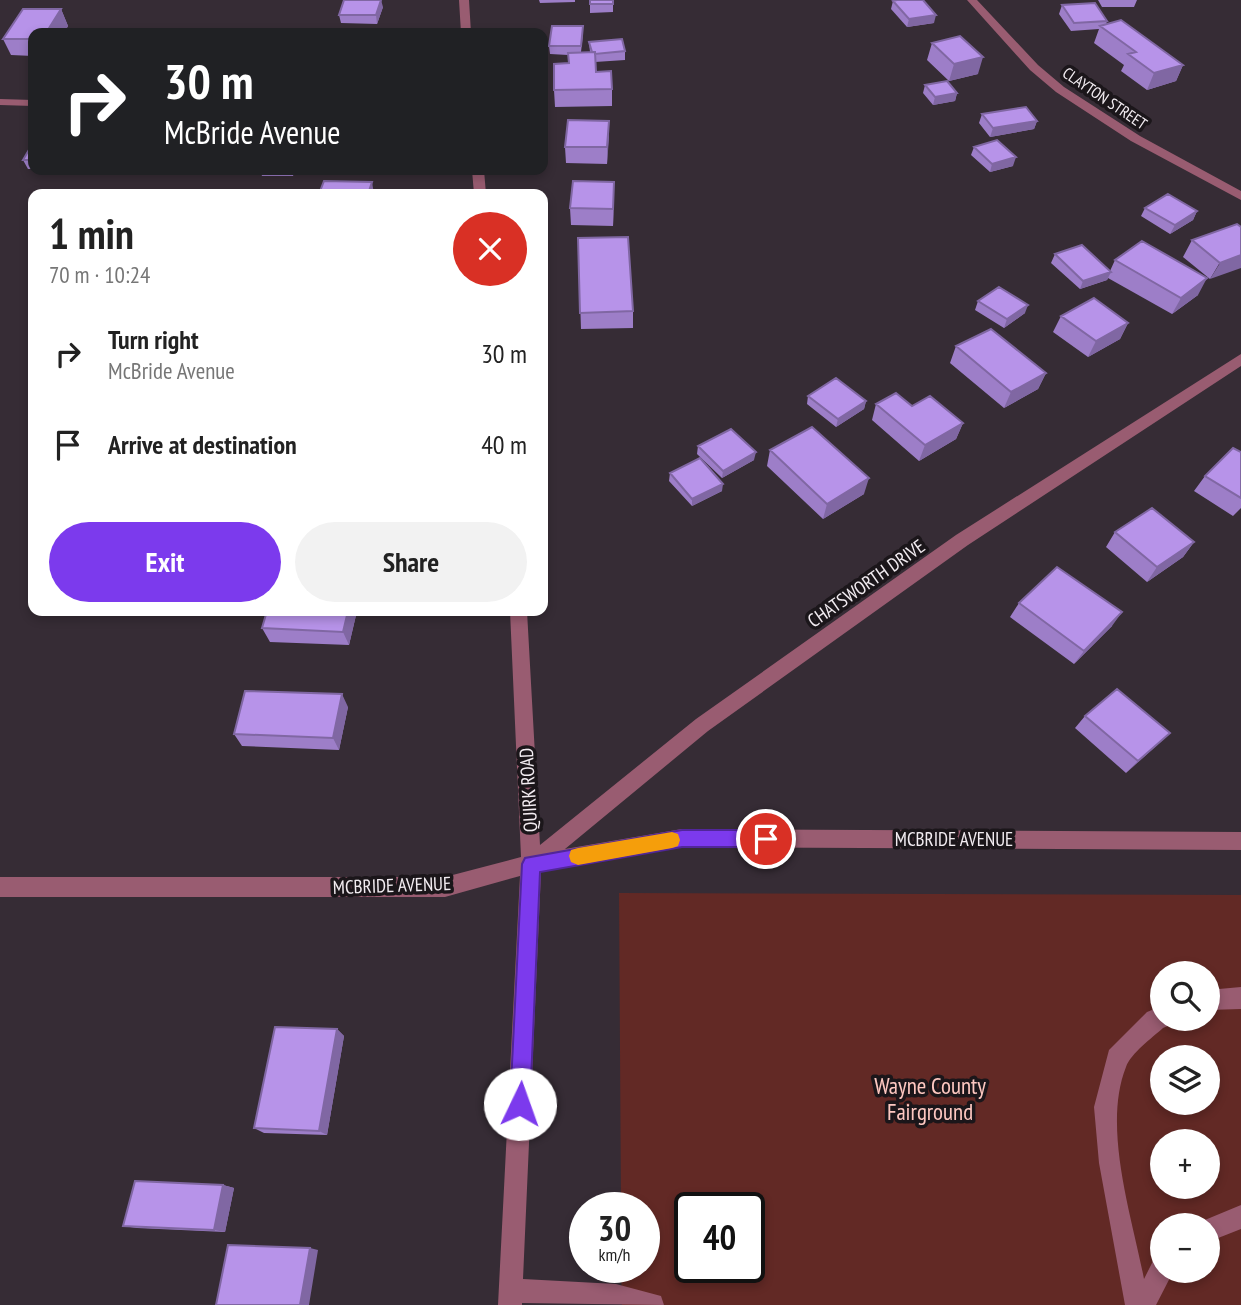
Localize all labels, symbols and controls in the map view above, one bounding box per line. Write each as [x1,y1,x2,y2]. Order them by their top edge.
text: 30 m [164,49,253,113]
icon: right [49,56,140,147]
street label: CLAYTON STREET [1059,62,1151,134]
text: McBride Avenue [164,111,340,153]
text: 1 min [49,206,134,261]
button: close [453,212,527,286]
text: 70 m · 10:24 [49,260,150,289]
text: Turn right [108,323,199,356]
icon: right [49,335,87,373]
text: 30 m [481,337,527,370]
text: McBride Avenue [108,356,235,385]
icon: arrive [49,426,87,464]
text: Arrive at destination [108,428,297,461]
text: 40 m [481,428,527,461]
button: Exit [49,522,281,602]
button: Share [295,522,527,602]
street label: CHATSWORTH DRIVE [803,534,929,632]
street label: QUIRK ROAD [514,747,542,833]
pin [736,809,796,869]
icon: arrive [747,820,785,858]
street label: MCBRIDE AVENUE [895,827,1013,851]
street label: MCBRIDE AVENUE [332,871,452,899]
map controls [1150,961,1220,1283]
button: search [1150,961,1220,1031]
button: layers [1150,1045,1220,1115]
position arrow [483,1067,557,1141]
park label: Wayne County Fairground [874,1071,986,1126]
button: + [1150,1129,1220,1199]
speed limit sign: 40 [674,1192,765,1283]
text: 30 [598,1205,631,1251]
button: − [1150,1213,1220,1283]
text: km/h [599,1243,630,1266]

